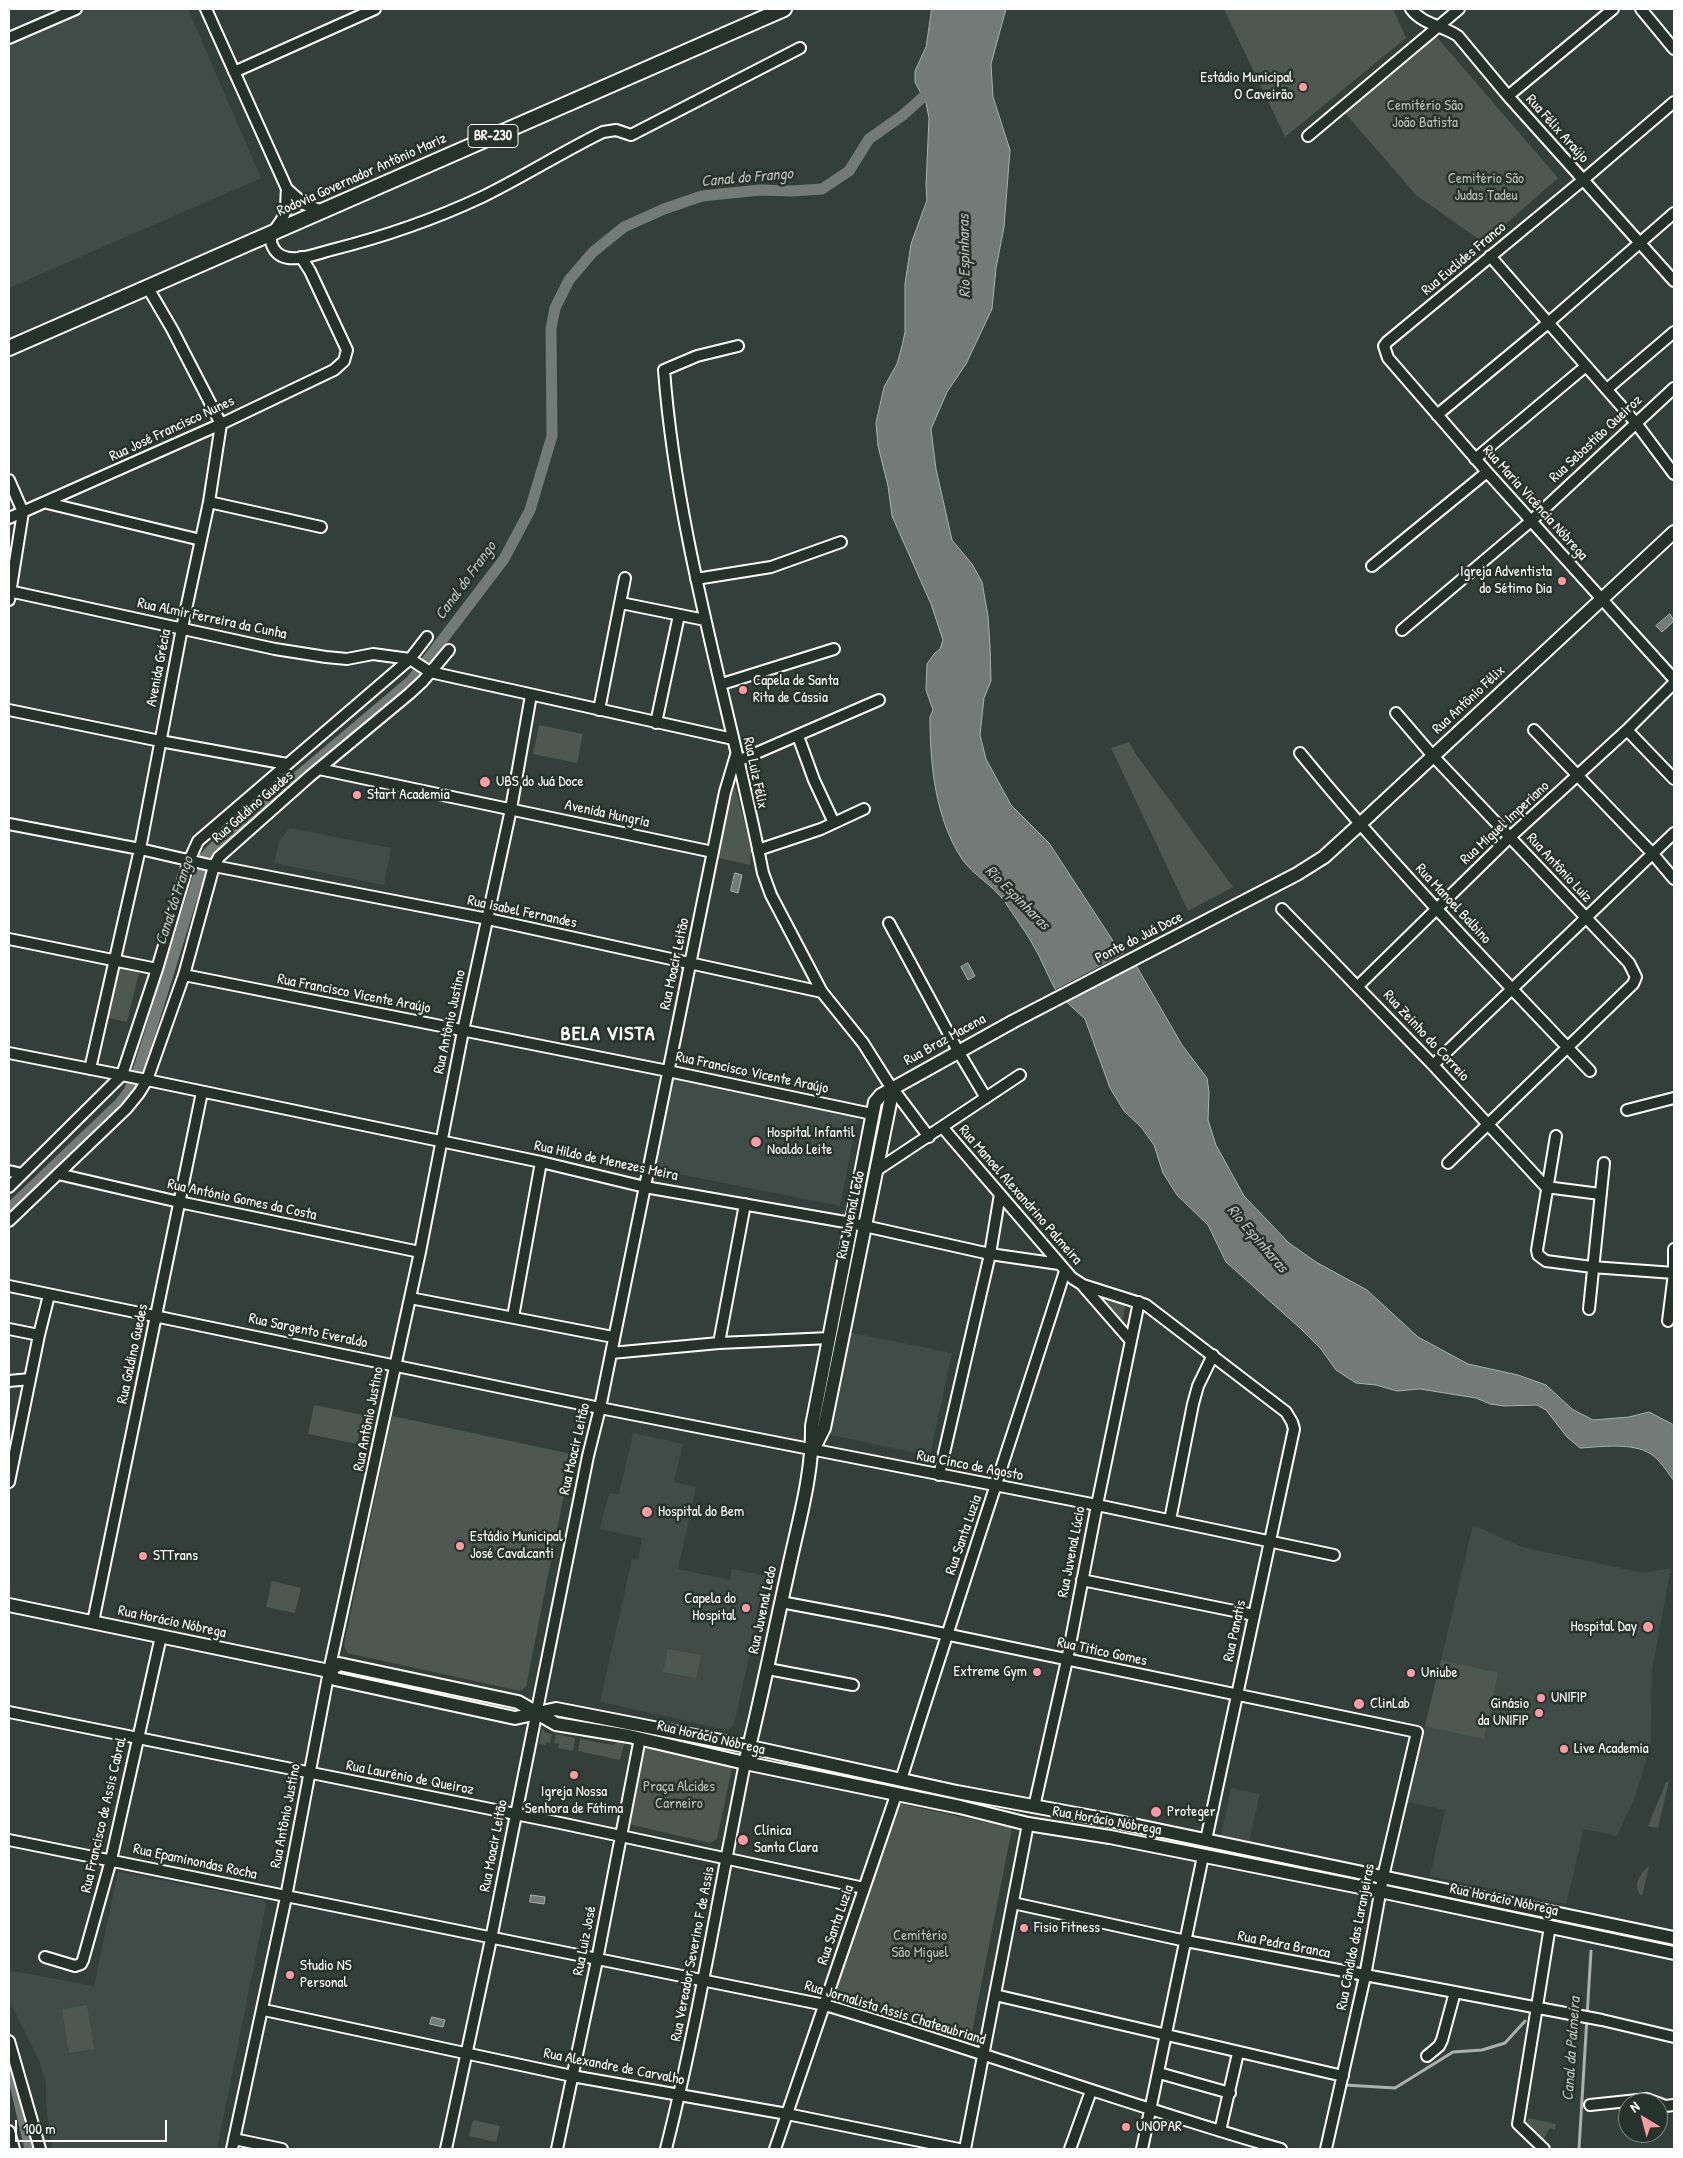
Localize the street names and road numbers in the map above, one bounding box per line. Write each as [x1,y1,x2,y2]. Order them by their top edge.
street label: Rua Félix Araújo [1522,91,1592,167]
road number: BR-230 [468,124,518,148]
street label: Rodovia Governador Antônio Mariz [275,129,449,221]
street label: Rua Euclides Franco [1418,218,1510,300]
street label: Rua Sebastião Queiroz [1546,391,1646,487]
street label: Rua José Francisco Nunes [107,392,237,466]
street label: Rua Maria Vicência Nóbrega [1479,442,1591,564]
street label: Rua Almir Ferreira da Cunha [136,594,288,644]
street label: Avenida Grécia [143,628,175,708]
street label: Rua Antônio Félix [1429,662,1509,738]
street label: Rua Luiz Félix [739,736,771,810]
street label: Rua Galdino Guedes [209,767,297,847]
street label: Rua Miguel Imperiano [1457,777,1553,869]
street label: Avenida Hungria [563,796,651,832]
street label: Rua Antônio Luiz [1522,830,1596,906]
street label: Rua Manoel Balbino [1411,860,1495,948]
street label: Rua Isabel Fernandes [466,892,578,932]
street label: Ponte do Juá Doce [1092,908,1186,968]
street label: Rua Moacir Leitão [656,916,694,1012]
street label: Rua Antônio Justino [430,968,470,1076]
street label: Rua Francisco Vicente Araújo [276,970,432,1018]
street label: Rua Zeinho do Correio [1379,987,1473,1085]
street label: Rua Braz Macena [901,1010,989,1070]
street label: Rua Francisco Vicente Araújo [674,1048,830,1098]
street label: Rua Manoel Alexandrino Palmeira [954,1121,1086,1269]
street label: Rua Hildo de Menezes Meira [533,1137,679,1185]
street label: Rua Juvenal Ledo [833,1170,869,1260]
street label: Rua António Gomes da Costa [166,1175,318,1225]
street label: Rua Galdino Guedes [114,1303,152,1405]
street label: Rua Sargento Everaldo [247,1310,369,1352]
street label: Rua Antônio Justino [350,1365,388,1473]
street label: Rua Moacir Leitão [556,1401,594,1497]
street label: Rua Cinco de Agosto [915,1447,1025,1485]
street label: Rua Santa Luzia [942,1493,986,1577]
street label: Rua Juvenal Lúcio [1054,1505,1090,1599]
street label: Rua Juvenal Ledo [745,1565,781,1655]
street label: Rua Panatis [1220,1599,1250,1663]
street label: Rua Horácio Nóbrega [116,1602,228,1642]
street label: Rua Titico Gomes [1055,1634,1149,1670]
street label: Rua Horácio Nóbrega [655,1717,767,1759]
street label: Rua Francisco de Assis Cabral [77,1735,131,1895]
street label: Rua Laurênio de Queiroz [345,1757,475,1799]
street label: Rua Antônio Justino [267,1762,305,1870]
street label: Rua Moacir Leitão [476,1798,512,1894]
street label: Rua Horácio Nóbrega [1051,1803,1163,1839]
street label: Rua Epaminondas Rocha [131,1840,259,1884]
street label: Rua Cândido das Laranjeiras [1333,1862,1379,2012]
street label: Rua Vereador Severino F de Assis [667,1865,719,2043]
street label: Rua Horácio Nóbrega [1448,1880,1560,1920]
street label: Rua Santa Luzia [814,1883,858,1967]
street label: Rua Luiz José [569,1905,601,1977]
street label: Rua Pedra Branca [1236,1927,1332,1963]
street label: Rua Jornalista Assis Chateaubriand [802,1977,988,2049]
street label: Rua Alexandre de Carvalho [542,2045,686,2089]

